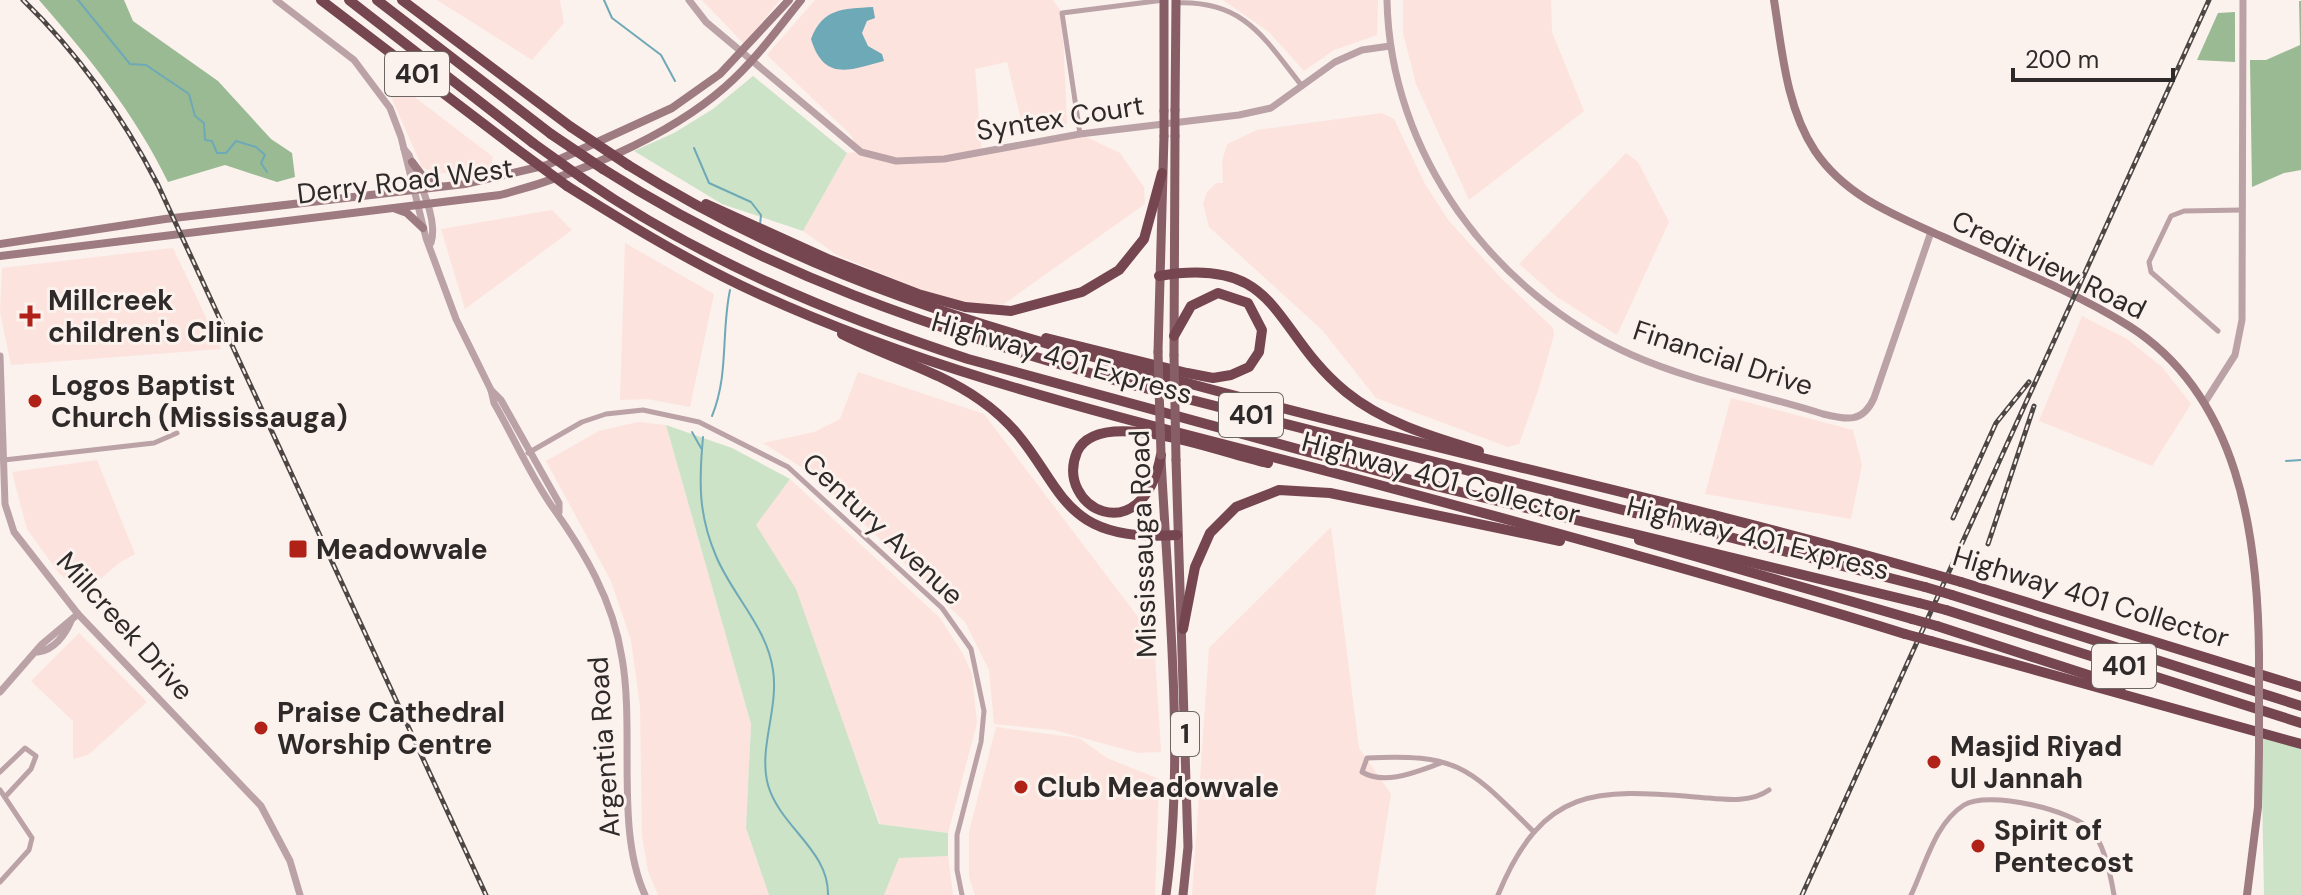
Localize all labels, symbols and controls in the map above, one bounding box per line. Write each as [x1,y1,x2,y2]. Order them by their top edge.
scale bar [2013,32,2173,82]
text: 200 m [2025,44,2099,75]
road number: 401 [385,52,449,96]
street label: Syntex Court [974,86,1146,150]
street label: Derry Road West [295,149,515,213]
street label: Creditview Road [1946,202,2152,328]
place label: Millcreek children's Clinic [48,282,265,351]
street label: Highway 401 Express [927,303,1197,413]
marker: Millcreek children's Clinic [19,305,41,327]
street label: Financial Drive [1628,312,1818,404]
place label: Logos Baptist Church (Mississauga) [51,367,348,436]
marker: Logos Baptist Church (Mississauga) [26,392,44,410]
road number: 401 [1219,393,1283,437]
street label: Highway 401 Collector [1298,423,1584,533]
street label: Mississauga Road [1121,429,1165,659]
street label: Century Avenue [794,445,972,613]
street label: Highway 401 Express [1623,487,1893,589]
place label: Meadowvale [316,531,488,568]
street label: Highway 401 Collector [1948,537,2234,657]
marker: Meadowvale [287,538,309,560]
street label: Millcreek Drive [48,544,202,708]
road number: 401 [2092,644,2156,688]
street label: Argentia Road [579,655,629,839]
place label: Praise Cathedral Worship Centre [277,694,505,763]
road number: 1 [1171,712,1199,756]
marker: Praise Cathedral Worship Centre [252,719,270,737]
place label: Masjid Riyad Ul Jannah [1950,728,2122,797]
marker: Masjid Riyad Ul Jannah [1925,753,1943,771]
place label: Club Meadowvale [1037,769,1279,806]
marker: Club Meadowvale [1012,778,1030,796]
place label: Spirit of Pentecost [1994,812,2134,881]
marker: Spirit of Pentecost [1969,837,1987,855]

